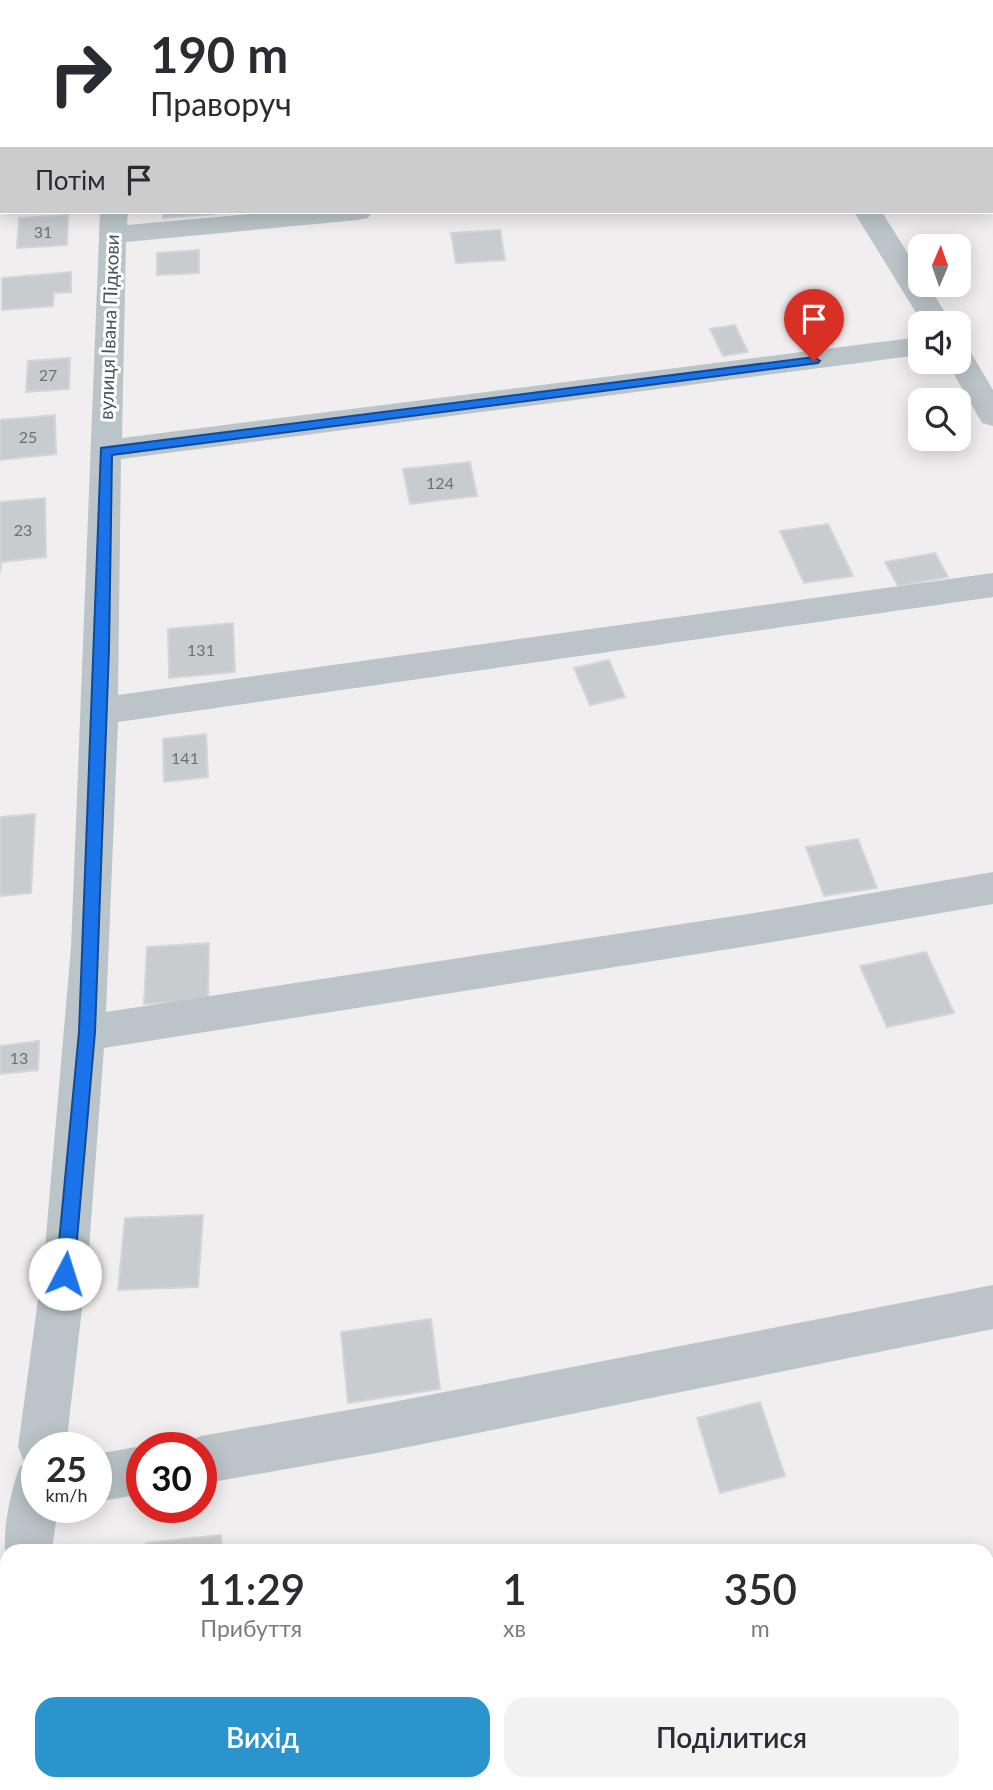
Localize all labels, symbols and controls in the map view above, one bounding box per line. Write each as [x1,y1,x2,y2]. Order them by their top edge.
text: 190 m [150,25,288,83]
icon: right [35,28,126,119]
text: Праворуч [150,84,292,123]
icon: arrive [120,161,158,199]
text: Потім [35,164,106,196]
house number: 31 [34,222,52,241]
street label: вулиця Івана Підкови [94,234,123,420]
north arrow [908,234,971,298]
map controls [908,234,971,451]
pin [784,289,844,361]
icon: arrive [795,300,833,338]
button: sound [908,311,971,374]
house number: 27 [39,365,57,384]
button: search [908,388,971,451]
house number: 25 [19,427,37,446]
house number: 124 [426,473,454,492]
house number: 23 [14,520,32,539]
house number: 131 [187,640,215,659]
house number: 141 [171,748,199,767]
house number: 13 [10,1048,28,1067]
position arrow [28,1237,102,1311]
speed limit sign: 30 [126,1432,217,1523]
text: 25 [46,1447,87,1489]
text: km/h [45,1484,88,1506]
text: 11:29 [197,1564,305,1614]
text: 1 [502,1564,527,1614]
text: 350 [724,1564,797,1614]
text: Прибуття [200,1614,302,1642]
text: хв [503,1614,526,1642]
text: m [751,1614,770,1642]
button: Вихід [35,1697,490,1777]
button: Поділитися [504,1697,959,1777]

